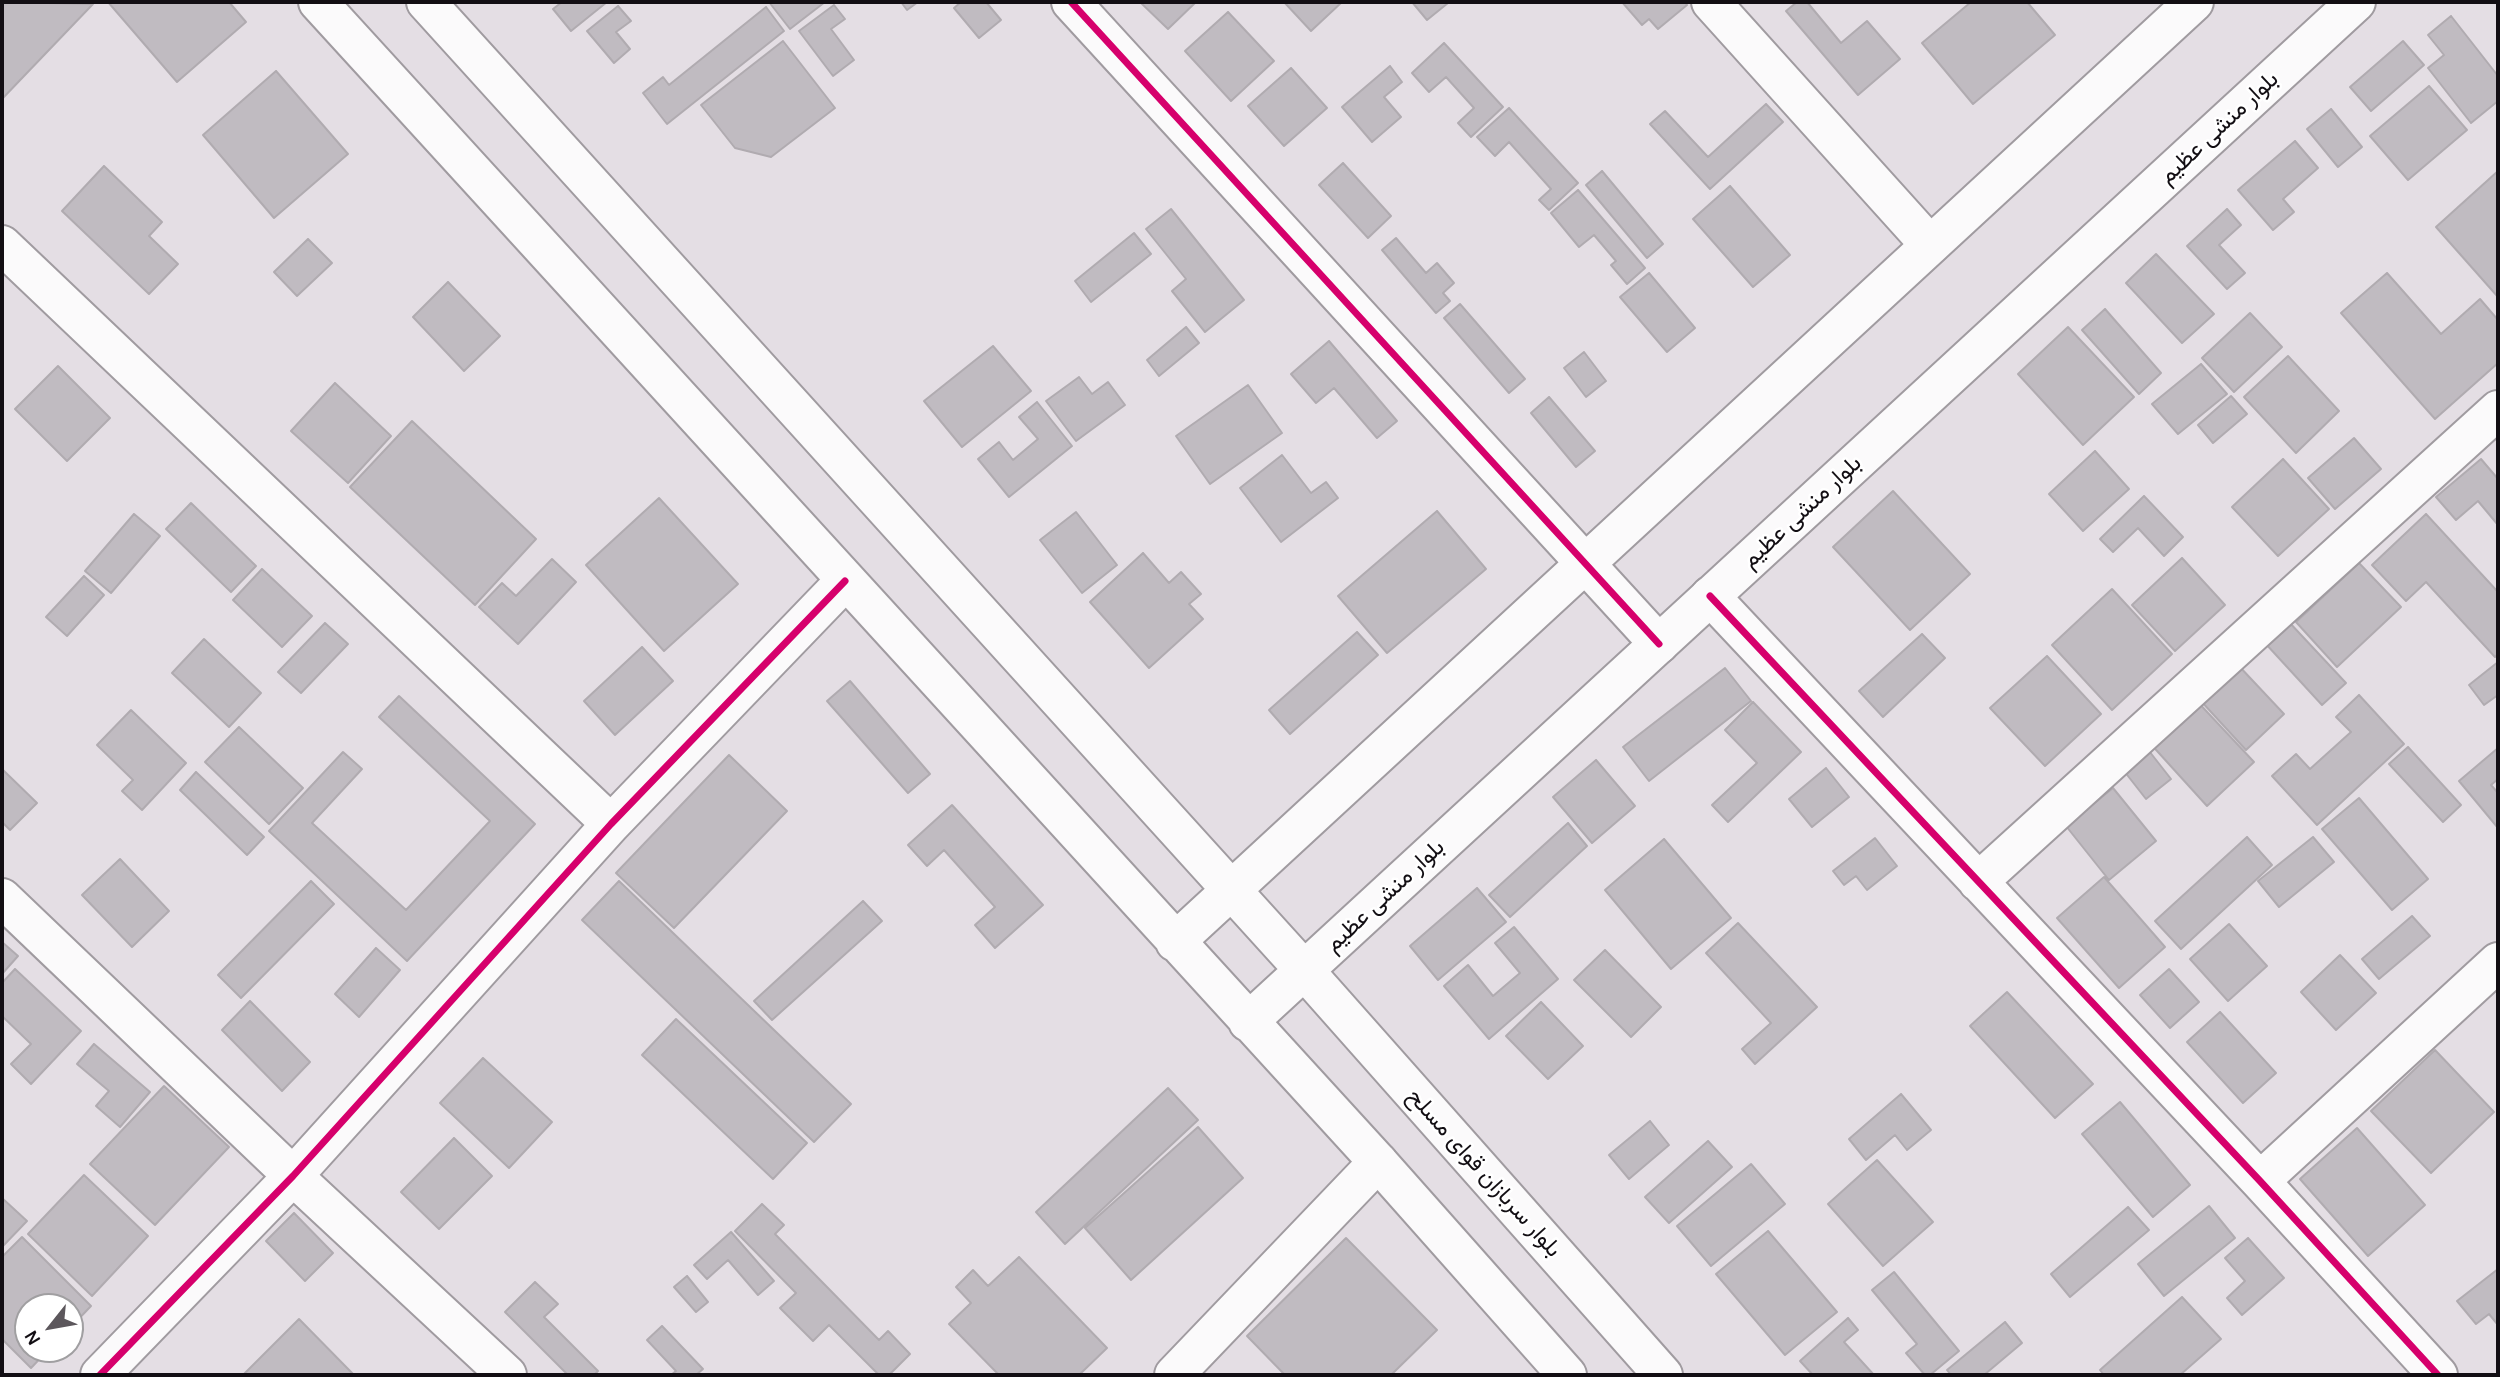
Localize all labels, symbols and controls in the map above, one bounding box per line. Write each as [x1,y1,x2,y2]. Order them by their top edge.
street label: بلوار منشی عظیم [2154,66,2284,190]
street label: بلوار منشی عظیم [1737,450,1867,574]
street label: بلوار منشی عظیم [1320,834,1450,958]
street label: بلوار سربازان قوای مسلح [1401,1083,1567,1263]
north arrow [14,1293,84,1363]
text: N [20,1326,46,1349]

